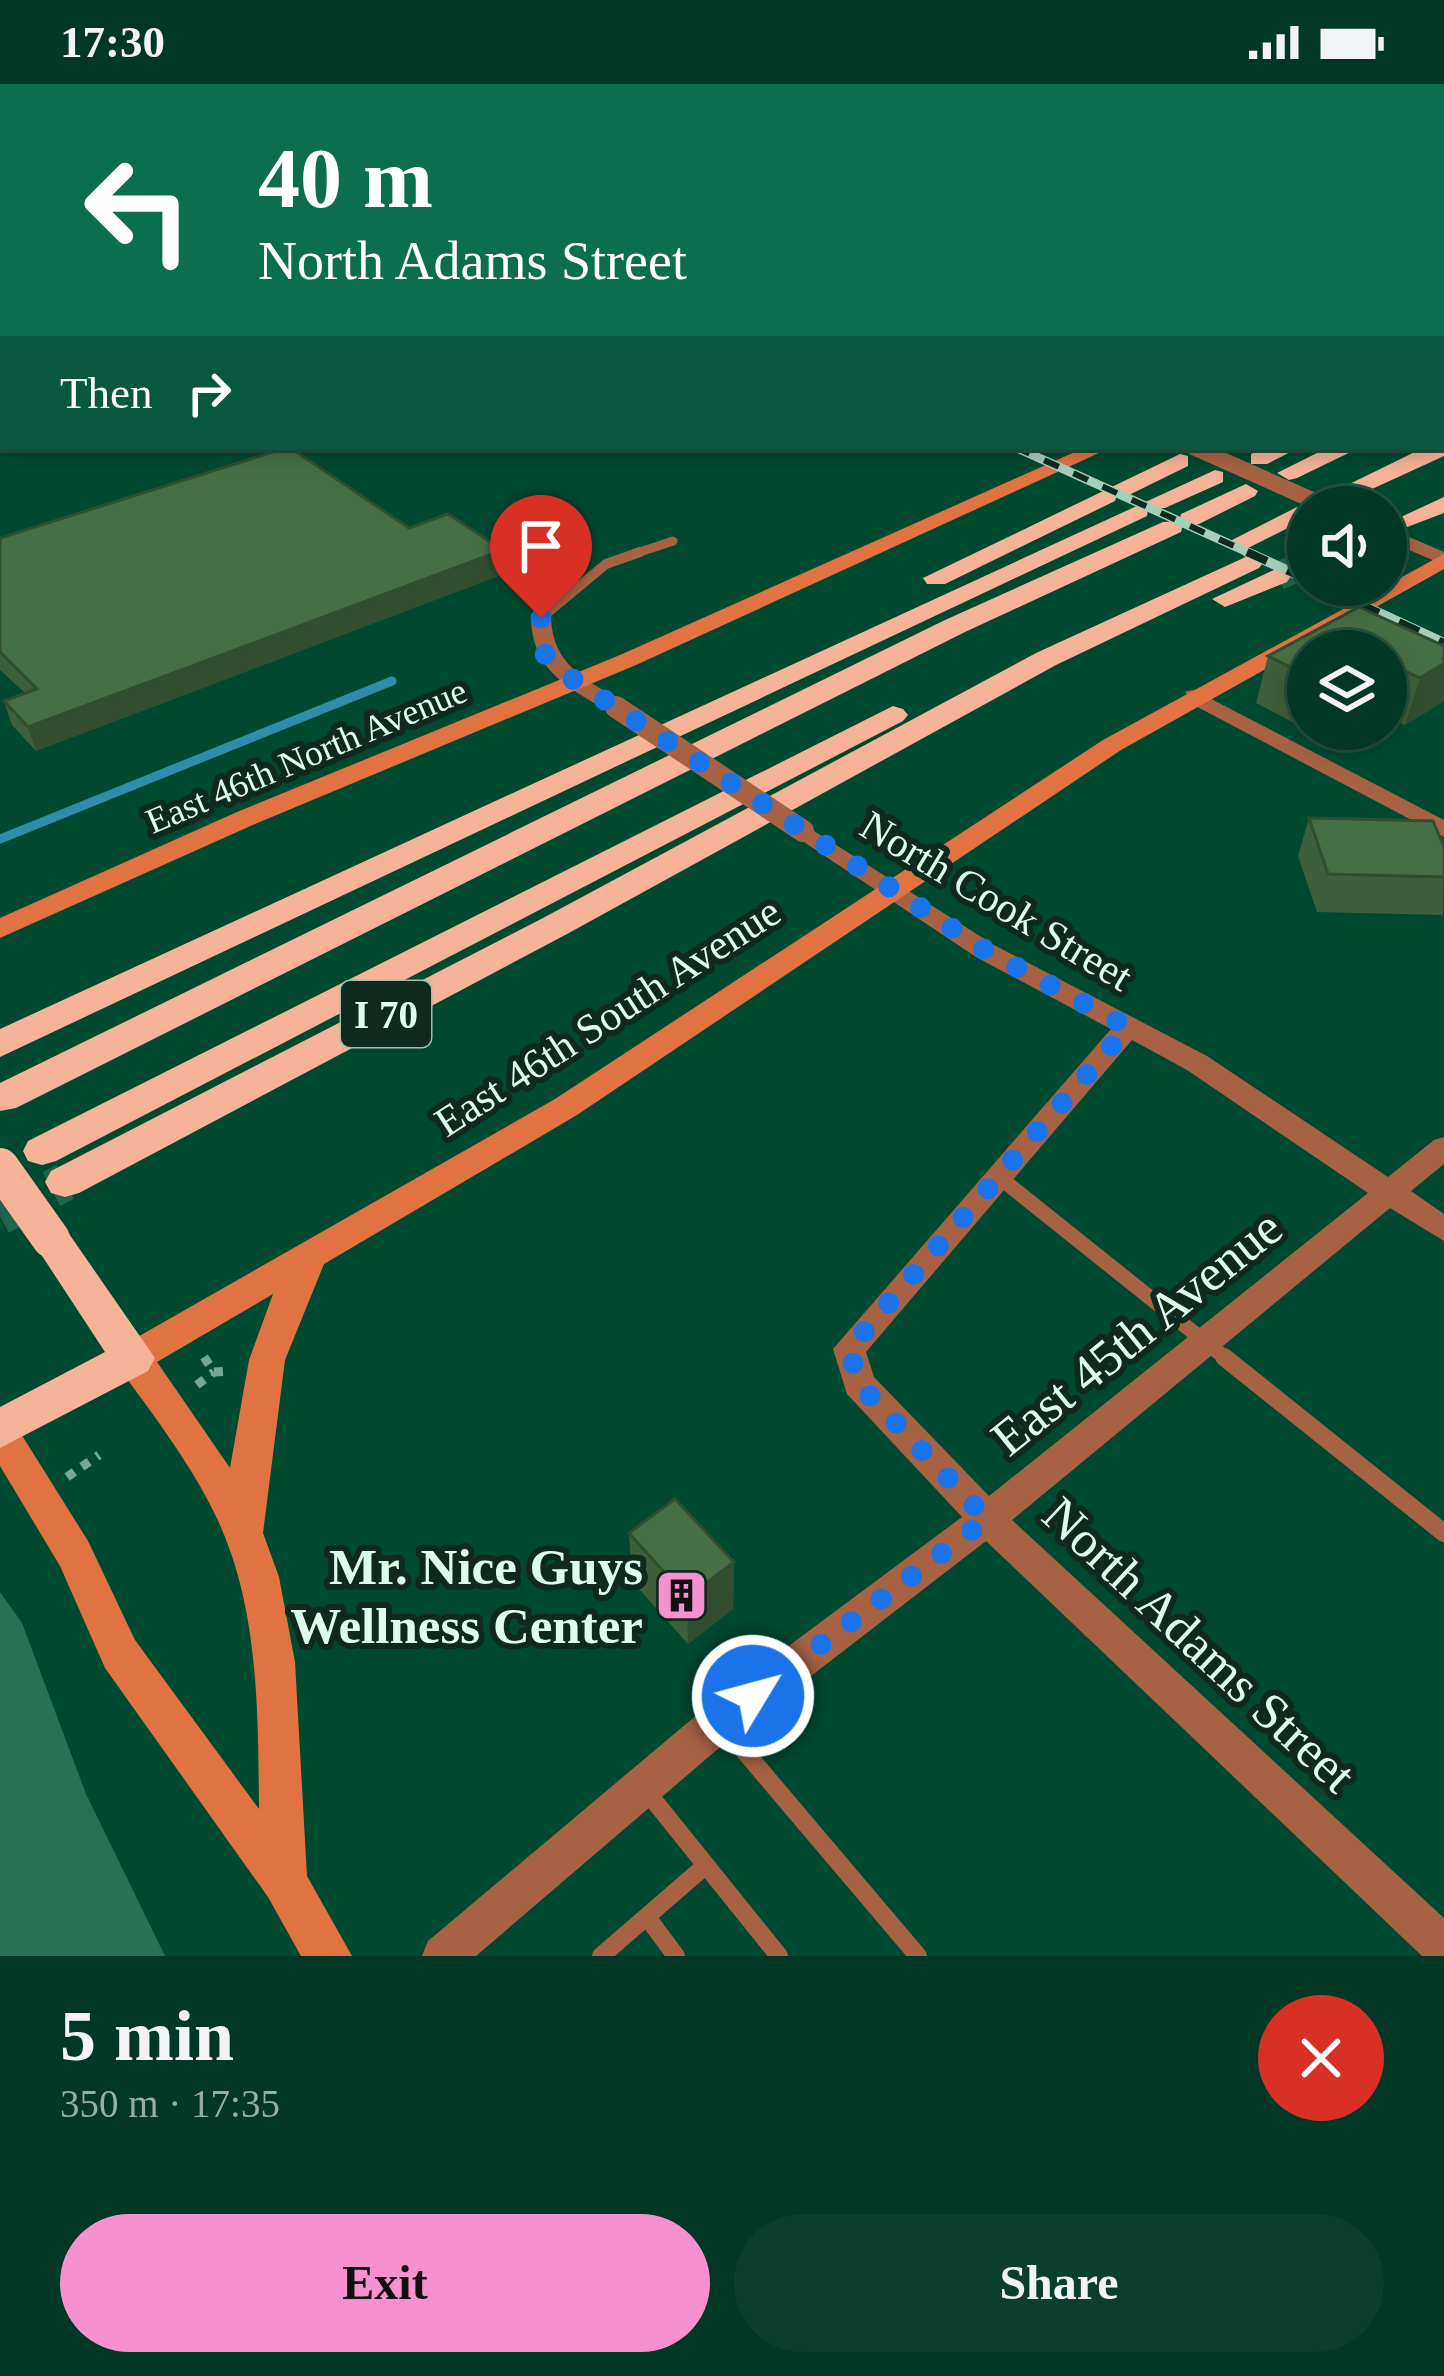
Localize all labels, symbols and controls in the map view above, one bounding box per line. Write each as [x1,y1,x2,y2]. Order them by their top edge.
text: 17:30 [60,17,165,67]
icon: left [60,132,216,288]
text: 40 m [258,132,433,225]
text: North Adams Street [258,231,687,291]
icon: right [176,360,242,426]
text: Then [60,368,152,418]
map controls [1287,486,1407,750]
button: sound [1287,486,1407,606]
pin [490,495,592,618]
icon: arrive [508,513,574,579]
button: layers [1287,630,1407,750]
street label: East 46th North Avenue [140,670,473,842]
street label: North Cook Street [853,802,1141,1000]
street label: East 46th South Avenue [427,888,789,1146]
road number: I 70 [341,981,431,1047]
street label: East 45th Avenue [981,1199,1293,1467]
street label: North Adams Street [1032,1486,1367,1803]
place label: Mr. Nice Guys Wellness Center [290,1539,643,1654]
building icon: Mr. Nice Guys Wellness Center [654,1567,710,1623]
position arrow [690,1633,816,1759]
button: close [1258,1995,1384,2121]
text: 5 min [60,1996,234,2076]
text: 350 m · 17:35 [60,2082,280,2125]
button: Exit [60,2214,710,2352]
button: Share [734,2214,1384,2352]

